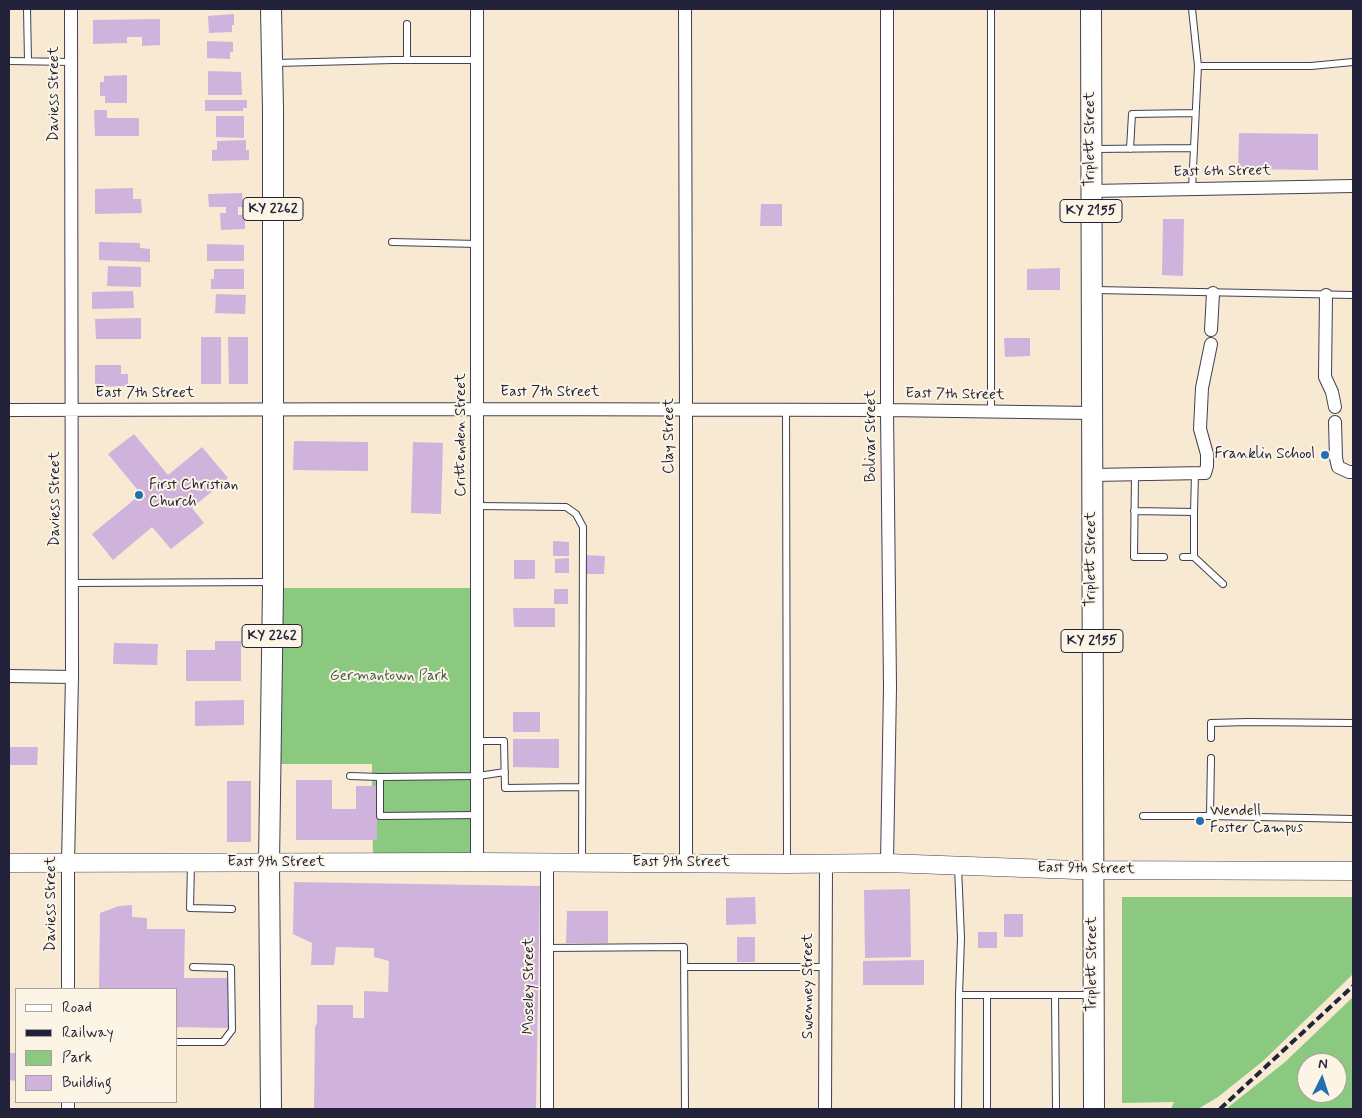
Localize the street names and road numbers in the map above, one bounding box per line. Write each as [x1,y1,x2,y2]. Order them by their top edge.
street label: Daviess Street [46,46,64,142]
street label: Triplett Street [1082,91,1100,187]
street label: East 6th Street [1173,162,1271,182]
road number: KY 2262 [243,198,303,220]
road number: KY 2155 [1060,200,1122,222]
street label: Crittenden Street [453,373,471,497]
street label: East 7th Street [500,384,600,402]
street label: East 7th Street [95,385,195,403]
street label: East 7th Street [905,385,1005,405]
street label: Bolivar Street [863,390,881,482]
street label: Clay Street [661,398,679,474]
street label: Daviess Street [47,451,65,547]
street label: Triplett Street [1083,511,1101,607]
road number: KY 2262 [242,624,302,648]
road number: KY 2155 [1061,630,1123,652]
street label: East 9th Street [227,854,325,872]
street label: East 9th Street [632,854,730,872]
street label: Daviess Street [43,856,61,952]
street label: East 9th Street [1037,859,1135,879]
street label: Triplett Street [1084,916,1102,1012]
street label: Swenney Street [800,933,818,1039]
street label: Moseley Street [521,937,539,1035]

